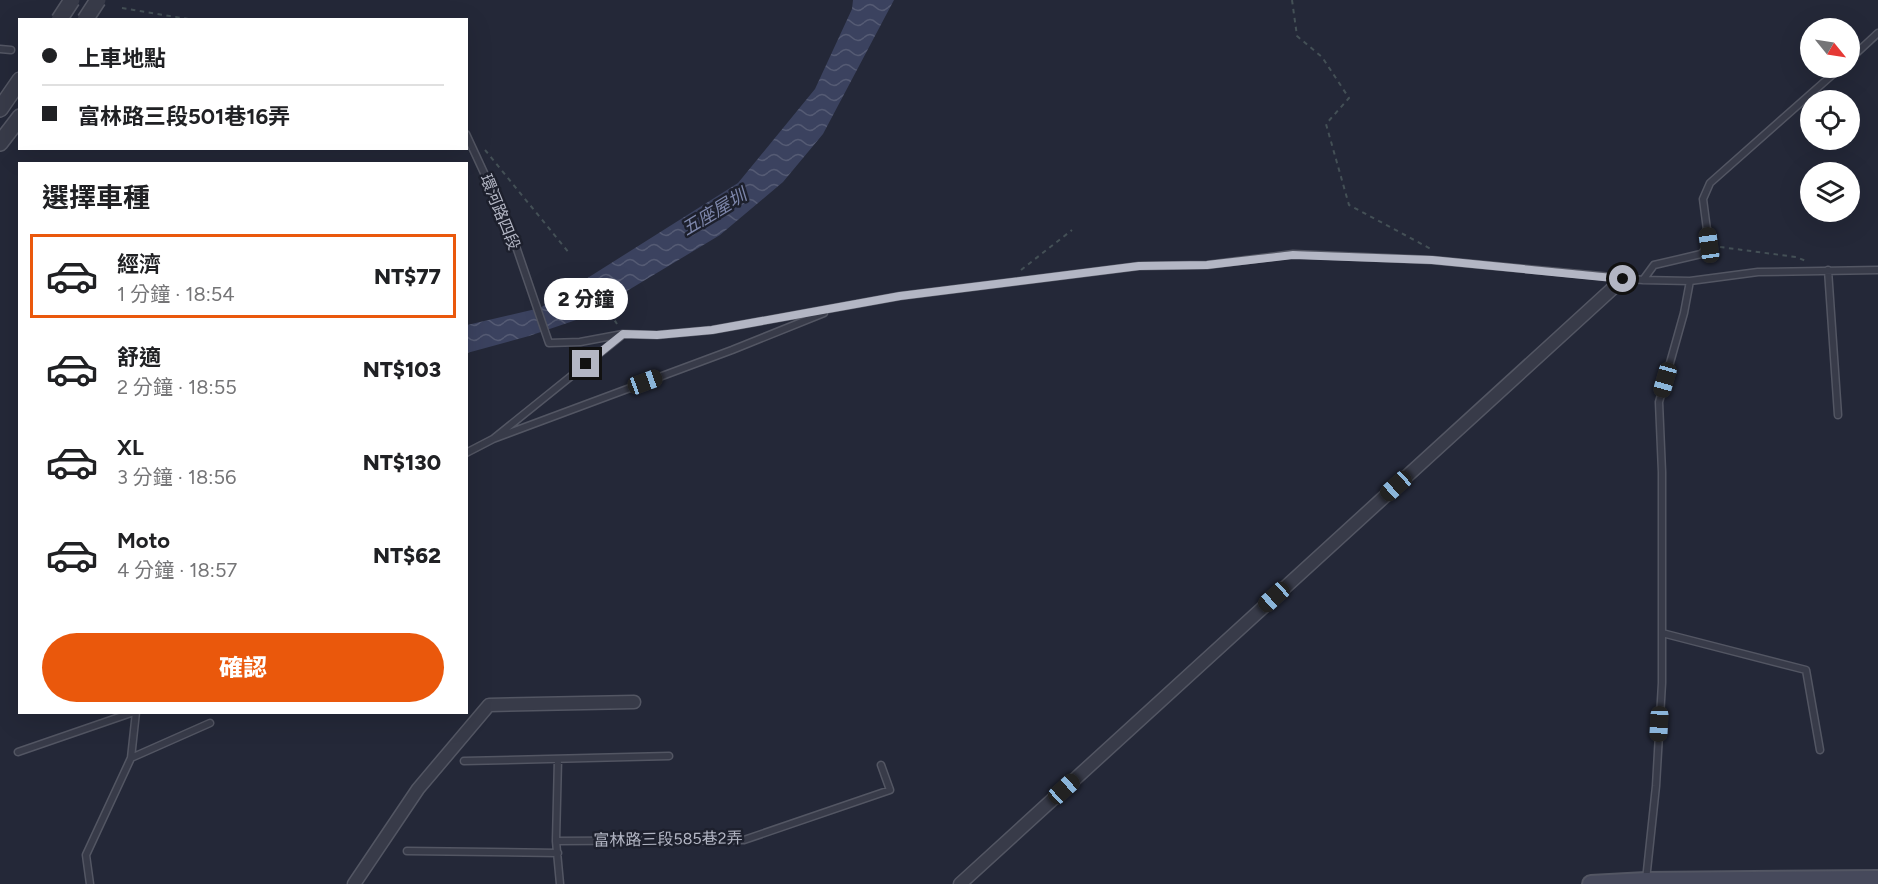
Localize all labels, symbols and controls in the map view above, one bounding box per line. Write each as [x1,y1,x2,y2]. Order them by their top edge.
north arrow [1800,18,1860,78]
map controls [1800,18,1860,222]
text: 上車地點 [78,45,166,72]
button: locate [1800,90,1860,150]
text: 富林路三段501巷16弄 [78,103,290,130]
button: layers [1800,162,1860,222]
street label: 環河路四段 [476,171,524,253]
text: 選擇車種 [42,181,150,214]
water label: 五座屋圳 [677,182,753,240]
car [1698,226,1720,264]
icon: car [45,249,99,303]
text: 經濟 [117,251,161,278]
text: NT$77 [374,263,441,290]
route start [1609,265,1636,292]
callout: 2 分鐘 [544,277,628,319]
text: 1 分鐘 · 18:54 [117,282,235,306]
text: 2 分鐘 [558,287,614,311]
icon: car [45,342,99,396]
text: 舒適 [117,344,161,371]
route end [572,350,599,377]
text: NT$103 [363,356,441,383]
car [1651,360,1679,400]
car [625,367,665,397]
text: 2 分鐘 · 18:55 [117,375,237,399]
text: XL [117,434,144,461]
icon: car [45,435,99,489]
text: NT$130 [363,449,441,476]
text: 3 分鐘 · 18:56 [117,465,236,489]
car [1377,467,1415,505]
text: Moto [117,527,170,554]
icon: car [45,528,99,582]
text: NT$62 [373,542,441,569]
text: 4 分鐘 · 18:57 [117,558,237,582]
car [1255,578,1293,616]
button: 確認 [42,633,444,702]
car [1649,706,1669,742]
car [1045,770,1083,808]
street label: 富林路三段585巷2弄 [593,828,743,850]

